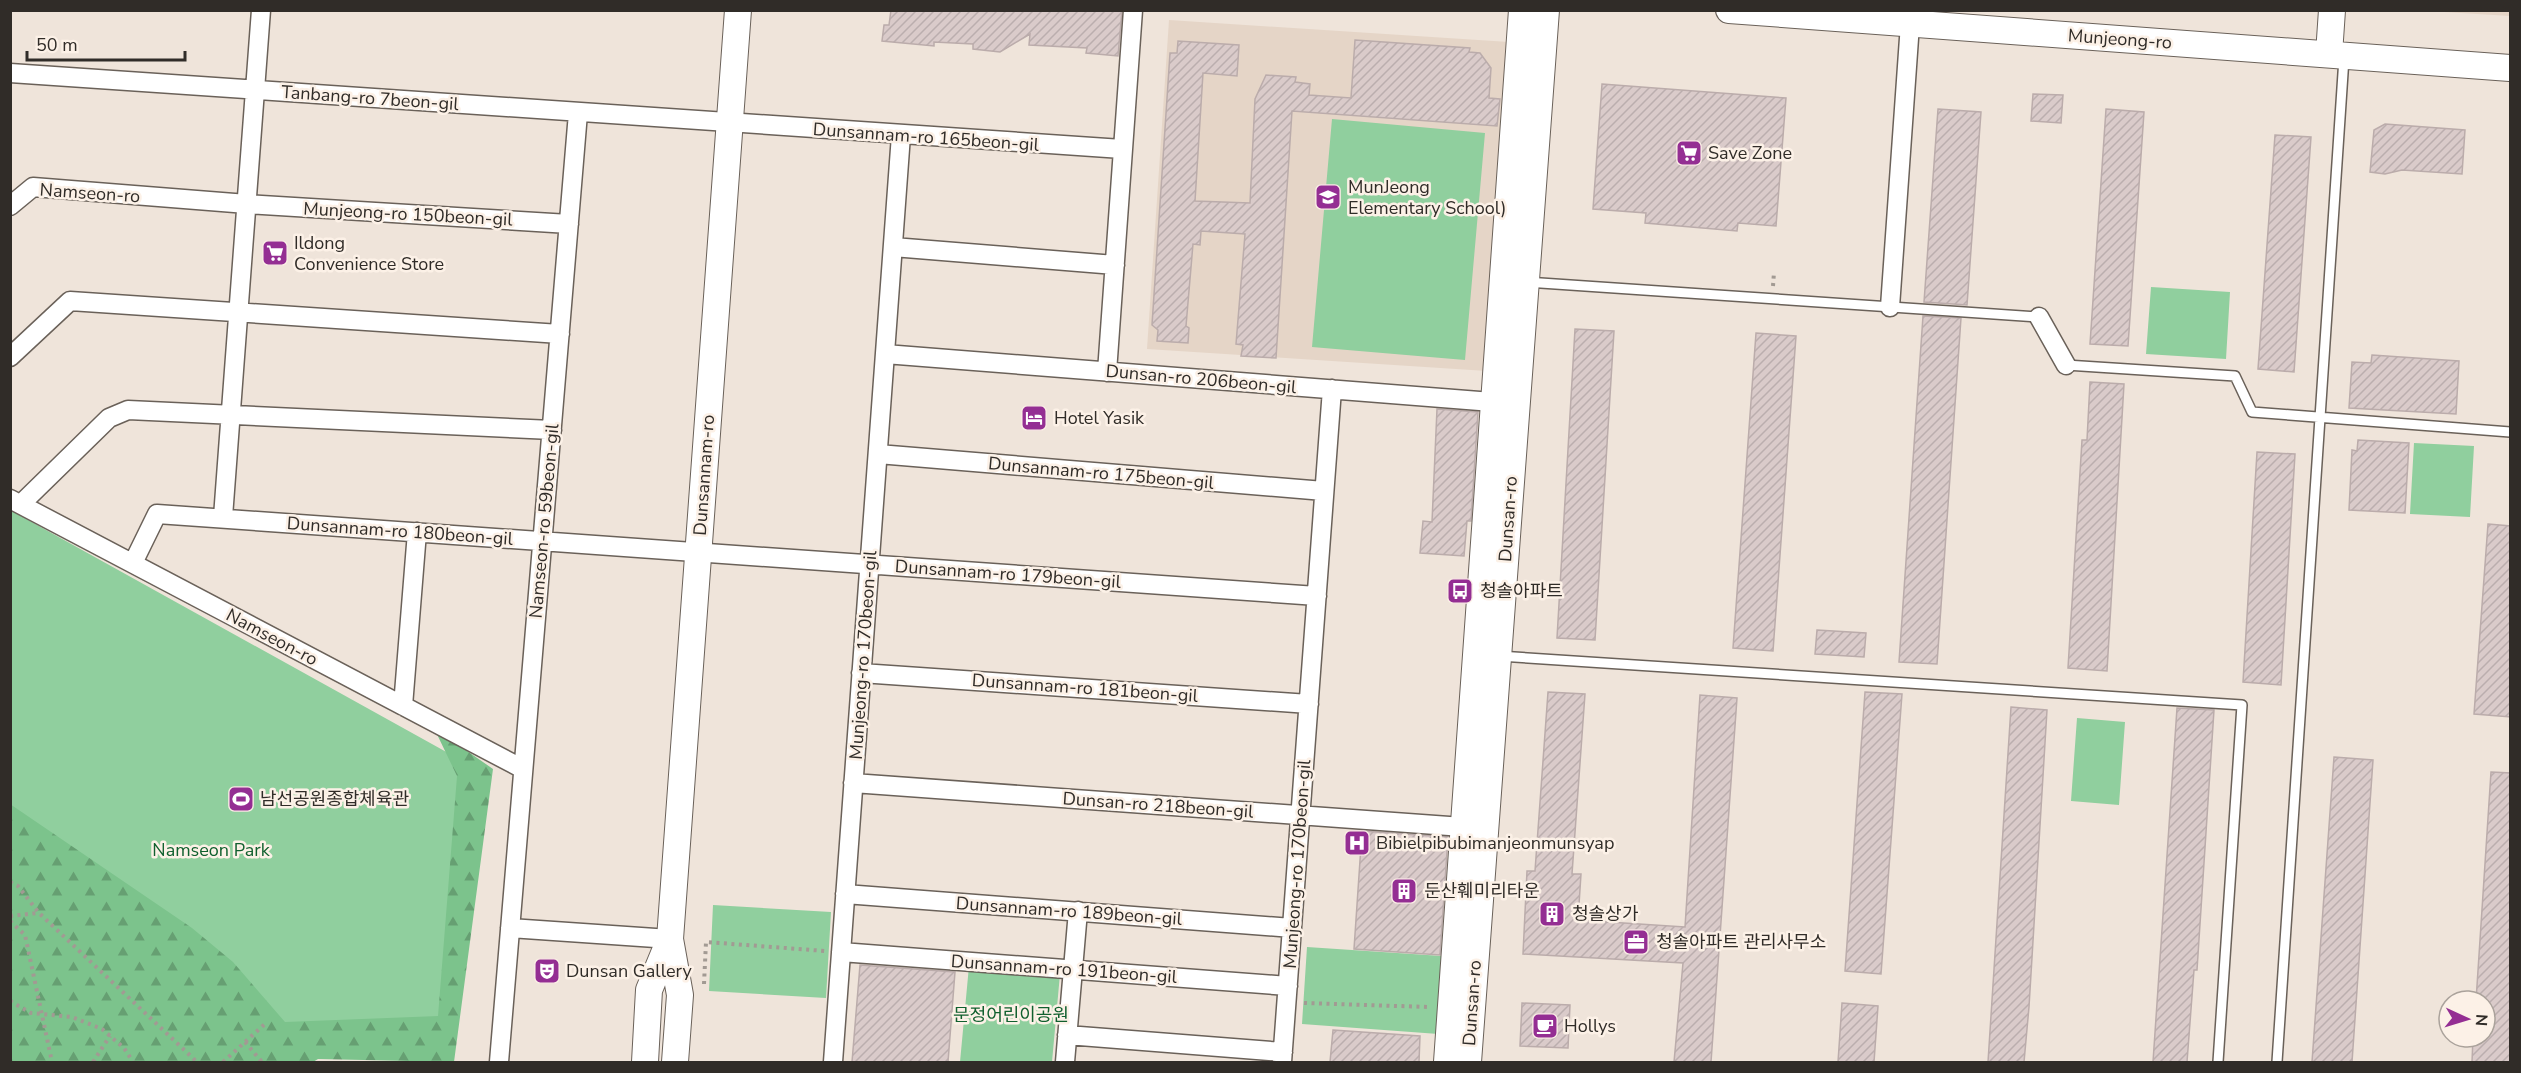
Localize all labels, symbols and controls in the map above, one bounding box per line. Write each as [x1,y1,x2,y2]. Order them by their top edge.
street label: Munjeong-ro [2067,23,2173,55]
scale bar [27,24,184,62]
text: 50 m [36,33,78,57]
street label: Tanbang-ro 7beon-gil [281,80,460,116]
street label: Dunsannam-ro 165beon-gil [812,117,1040,157]
supermarket icon: Save Zone [1674,138,1704,168]
place label: Save Zone [1708,141,1792,165]
place label: MunJeong Elementary School) [1348,175,1506,220]
street label: Namseon-ro [39,178,141,208]
school or university icon: MunJeong Elementary School) [1313,182,1343,212]
street label: Munjeong-ro 150beon-gil [303,197,514,232]
place label: Ildong Convenience Store [294,231,444,276]
supermarket icon: Ildong Convenience Store [260,238,290,268]
street label: Dunsan-ro 206beon-gil [1105,359,1298,399]
hotel icon: Hotel Yasik [1019,403,1049,433]
place label: Hotel Yasik [1054,406,1145,430]
street label: Dunsannam-ro [688,414,720,536]
street label: Namseon-ro 59beon-gil [524,422,565,619]
street label: Dunsannam-ro 175beon-gil [987,451,1216,495]
street label: Dunsan-ro [1493,475,1523,563]
street label: Dunsannam-ro 180beon-gil [286,511,514,551]
street label: Munjeong-ro 170beon-gil [844,549,882,760]
street label: Dunsannam-ro 179beon-gil [894,554,1122,594]
bus stop icon: 청솔아파트 [1445,576,1475,606]
place label: 청솔아파트 [1480,579,1563,603]
street label: Namseon-ro [222,603,322,671]
street label: Dunsannam-ro 181beon-gil [971,668,1199,708]
street label: Munjeong-ro 170beon-gil [1278,758,1316,969]
sports icon: 남선공원종합체육관 [226,784,256,814]
street label: Dunsan-ro 218beon-gil [1062,786,1255,824]
place label: 남선공원종합체육관 [260,787,409,811]
hospital icon: Bibielpibubimanjeonmunsyap [1342,828,1372,858]
place label: Bibielpibubimanjeonmunsyap [1376,831,1614,855]
park label: Namseon Park [152,838,271,862]
building icon: 둔산훼미리타운 [1389,876,1419,906]
place label: 둔산훼미리타운 [1424,879,1540,903]
street label: Dunsannam-ro 189beon-gil [955,891,1183,931]
building icon: 청솔상가 [1537,899,1567,929]
place label: 청솔상가 [1572,902,1639,926]
office icon: 청솔아파트 관리사무소 [1621,927,1651,957]
place label: 청솔아파트 관리사무소 [1656,930,1826,954]
street label: Dunsannam-ro 191beon-gil [950,949,1178,989]
theatre icon: Dunsan Gallery [532,956,562,986]
place label: Dunsan Gallery [566,959,692,983]
street label: Dunsan-ro [1457,959,1487,1047]
north arrow [2437,989,2497,1049]
park label: 문정어린이공원 [953,1003,1069,1027]
cafe icon: Hollys [1530,1011,1560,1041]
text: N [2470,1013,2492,1027]
place label: Hollys [1564,1014,1616,1038]

